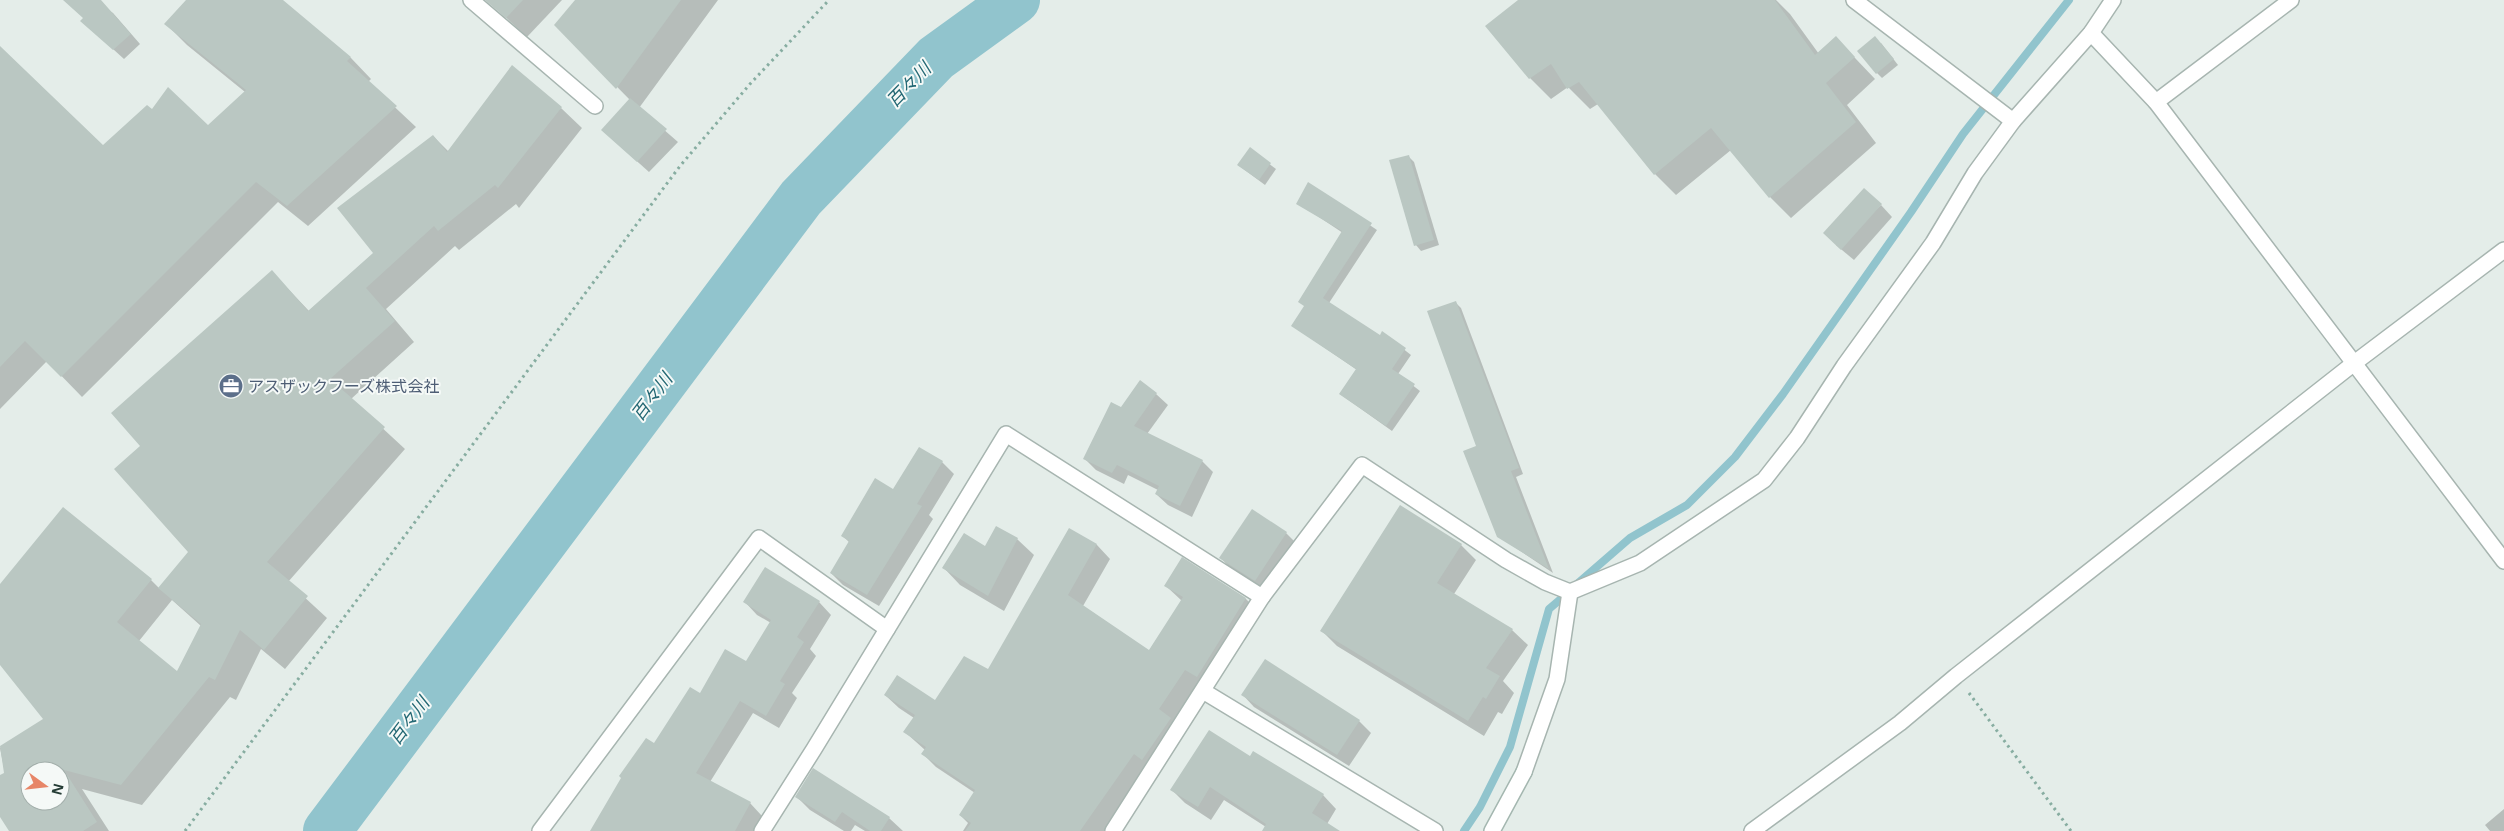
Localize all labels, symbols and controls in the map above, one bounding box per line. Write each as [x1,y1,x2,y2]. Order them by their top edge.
water label: 百々川 [881,55,937,112]
water label: 百々川 [625,366,678,425]
office icon: アスザックフーズ株式会社 [218,373,244,399]
place label: アスザックフーズ株式会社 [248,375,439,397]
water label: 百々川 [382,690,435,749]
north arrow [20,761,70,811]
text: N [47,782,69,797]

